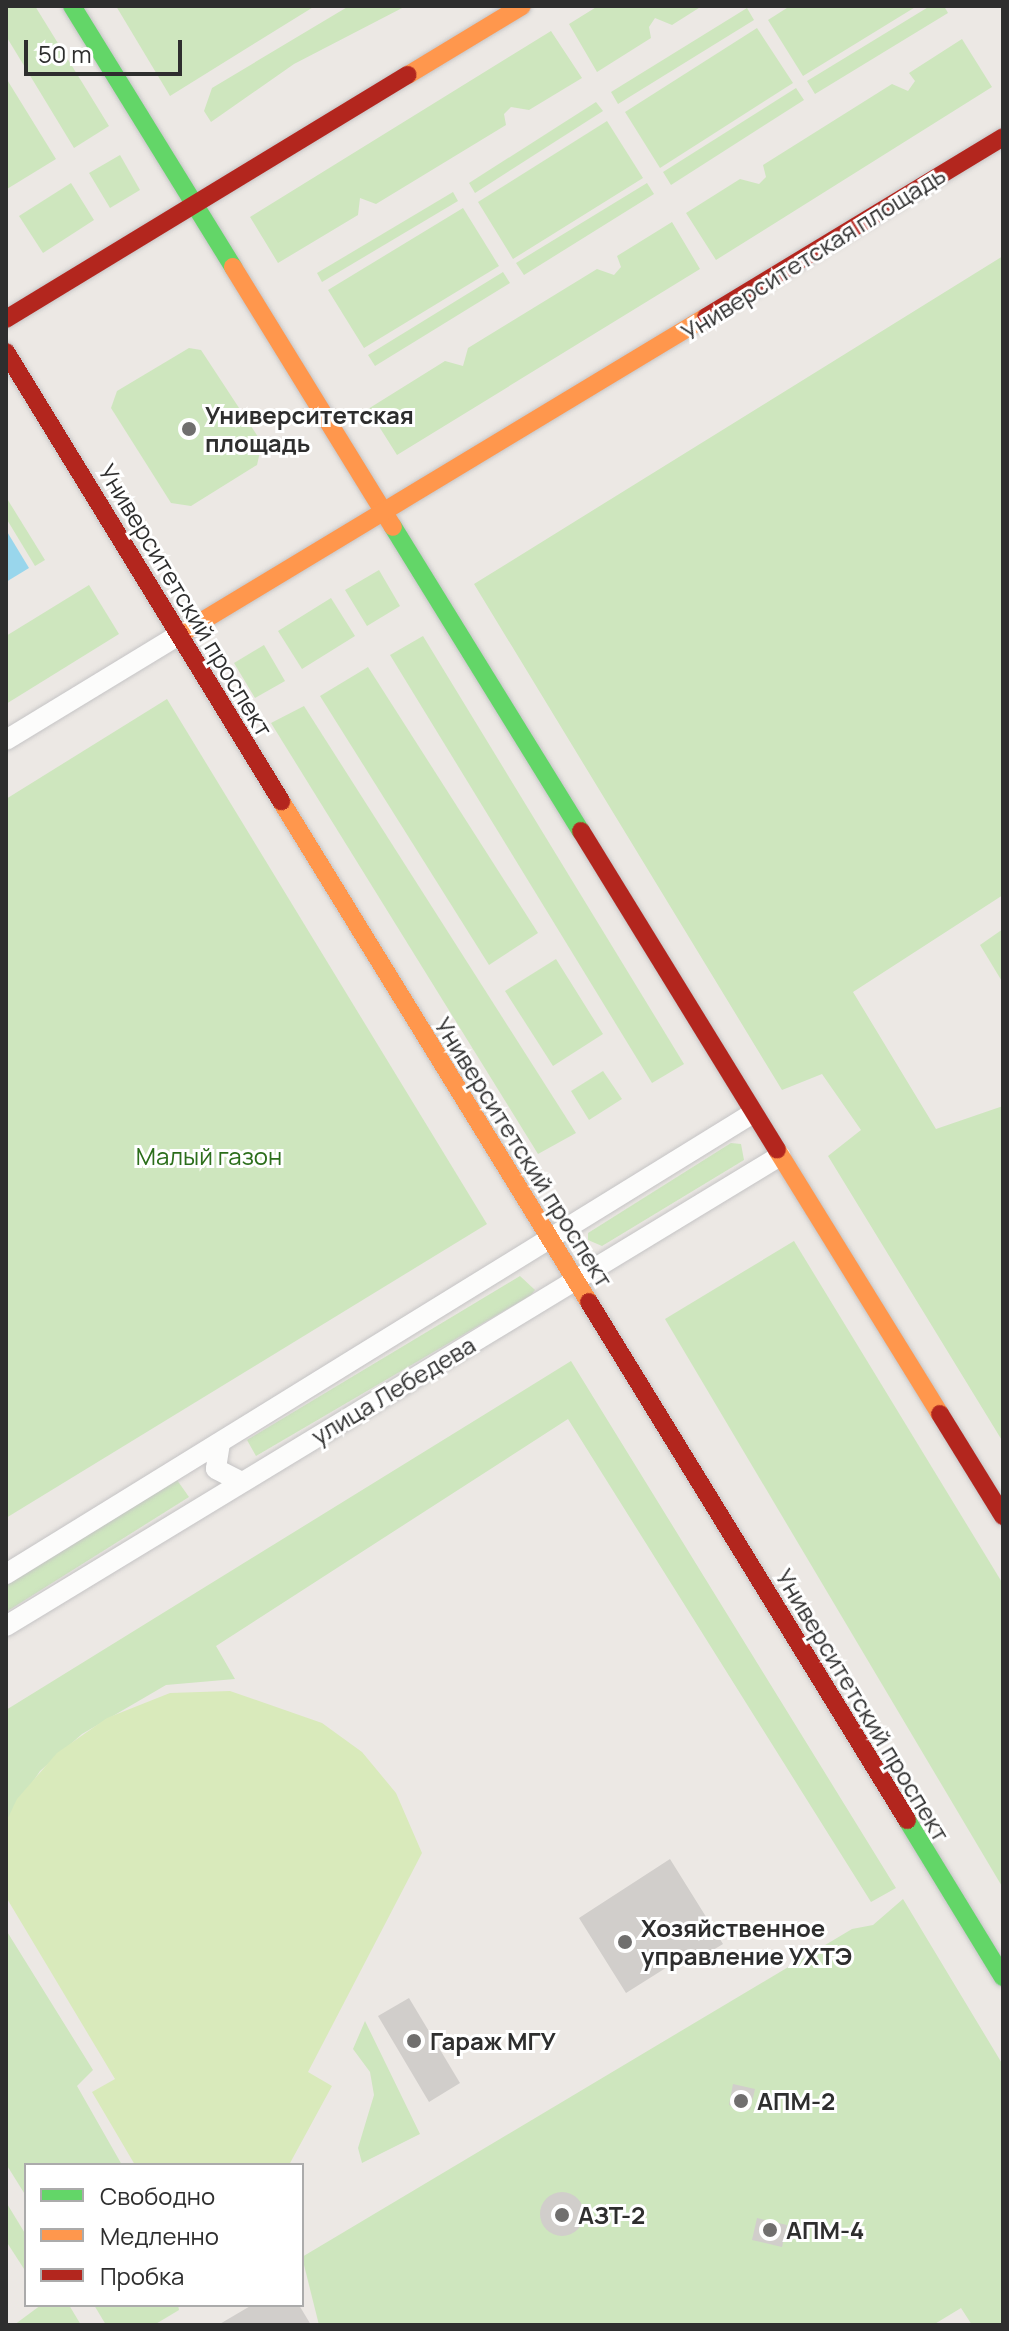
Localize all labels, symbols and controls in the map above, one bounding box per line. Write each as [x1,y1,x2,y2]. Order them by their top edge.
scale bar [28,24,186,74]
text: 50 m [38,37,92,70]
street label: Университетская площадь [676,160,950,346]
place label: Университетская площадь [205,401,414,457]
marker: Университетская площадь [180,420,198,438]
street label: Университетский проспект [93,459,279,741]
street label: Университетский проспект [429,1012,619,1292]
park label: Малый газон [136,1142,282,1170]
street label: улица Лебедева [306,1330,480,1450]
street label: Университетский проспект [770,1564,956,1846]
place label: Хозяйственное управление УХТЭ [641,1914,852,1970]
marker: Хозяйственное управление УХТЭ [616,1933,634,1951]
place label: Гараж МГУ [430,2027,556,2055]
marker: Гараж МГУ [405,2032,423,2050]
place label: АПМ-2 [757,2087,835,2115]
marker: АПМ-2 [732,2092,750,2110]
legend [24,2163,304,2307]
text: Свободно [100,2179,215,2212]
place label: АЗТ-2 [578,2201,645,2229]
marker: АЗТ-2 [553,2206,571,2224]
place label: АПМ-4 [786,2216,864,2244]
text: Медленно [100,2219,219,2252]
marker: АПМ-4 [761,2221,779,2239]
text: Пробка [100,2259,184,2292]

